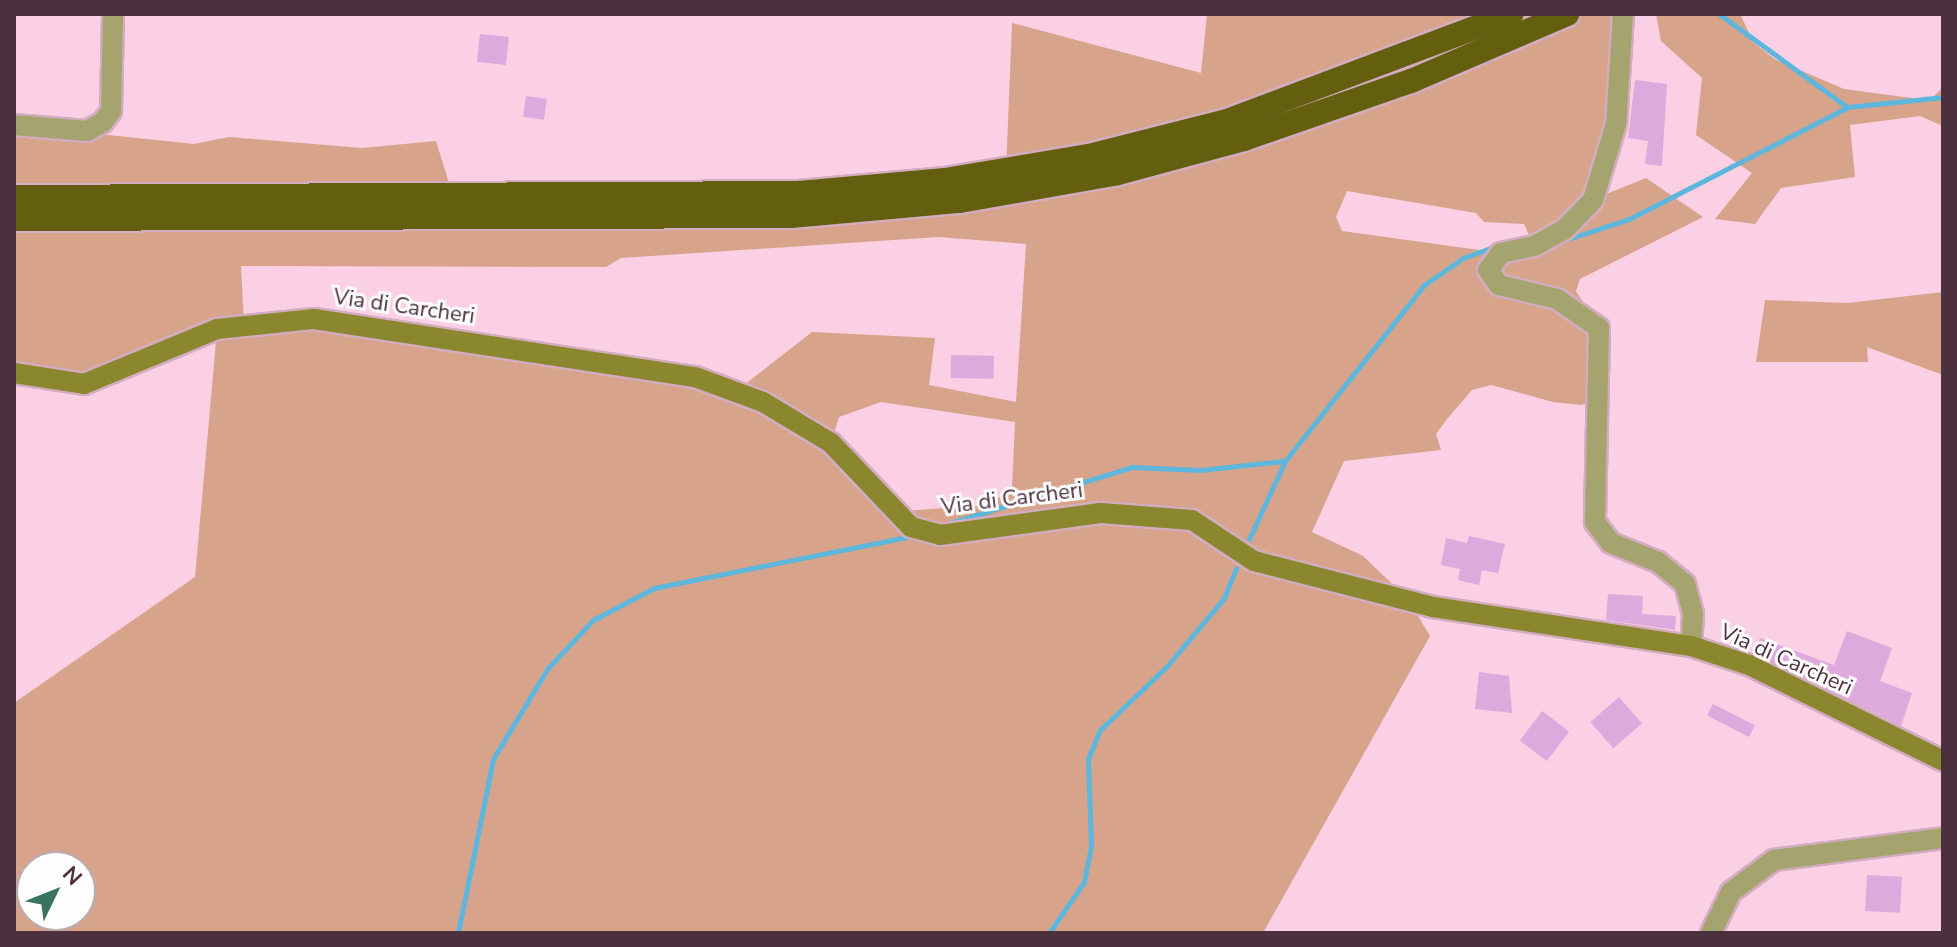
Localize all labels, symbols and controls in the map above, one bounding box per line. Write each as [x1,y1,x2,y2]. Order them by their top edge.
street label: Via di Carcheri [332,284,476,330]
street label: Via di Carcheri [940,477,1084,521]
street label: Via di Carcheri [1716,619,1856,701]
north arrow [16,851,96,931]
text: N [56,860,89,892]

